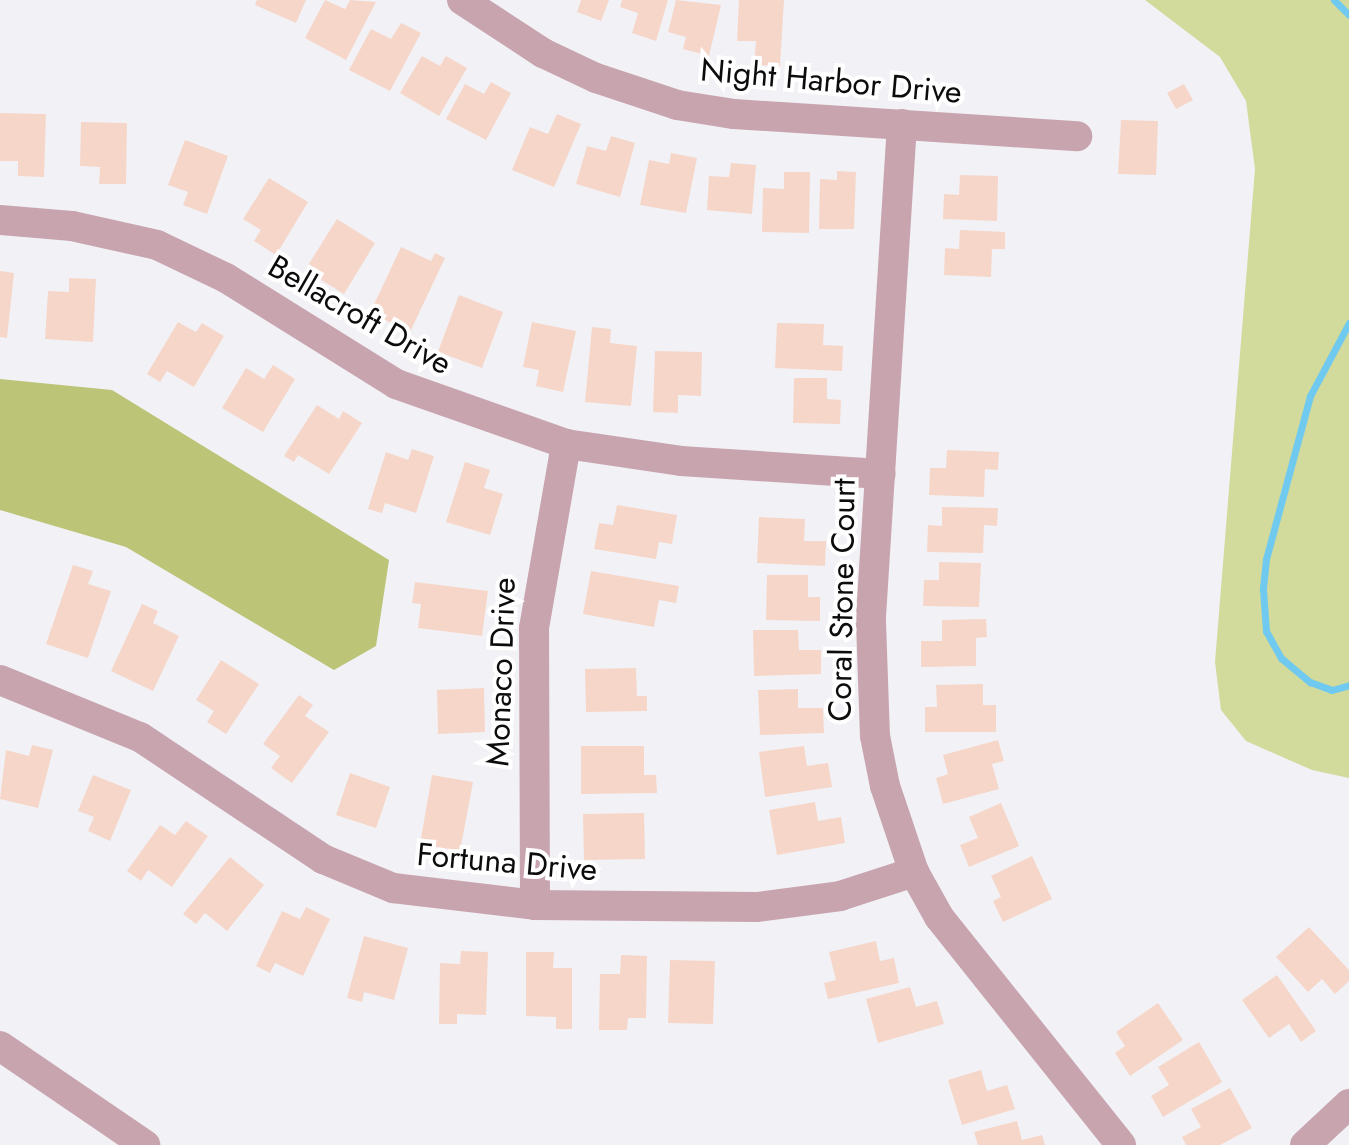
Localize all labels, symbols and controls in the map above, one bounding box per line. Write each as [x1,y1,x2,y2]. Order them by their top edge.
street label: Night Harbor Drive [699,50,963,112]
street label: Bellacroft Drive [262,247,458,383]
street label: Coral Stone Court [821,478,863,722]
street label: Monaco Drive [479,577,523,767]
street label: Fortuna Drive [415,835,599,889]

